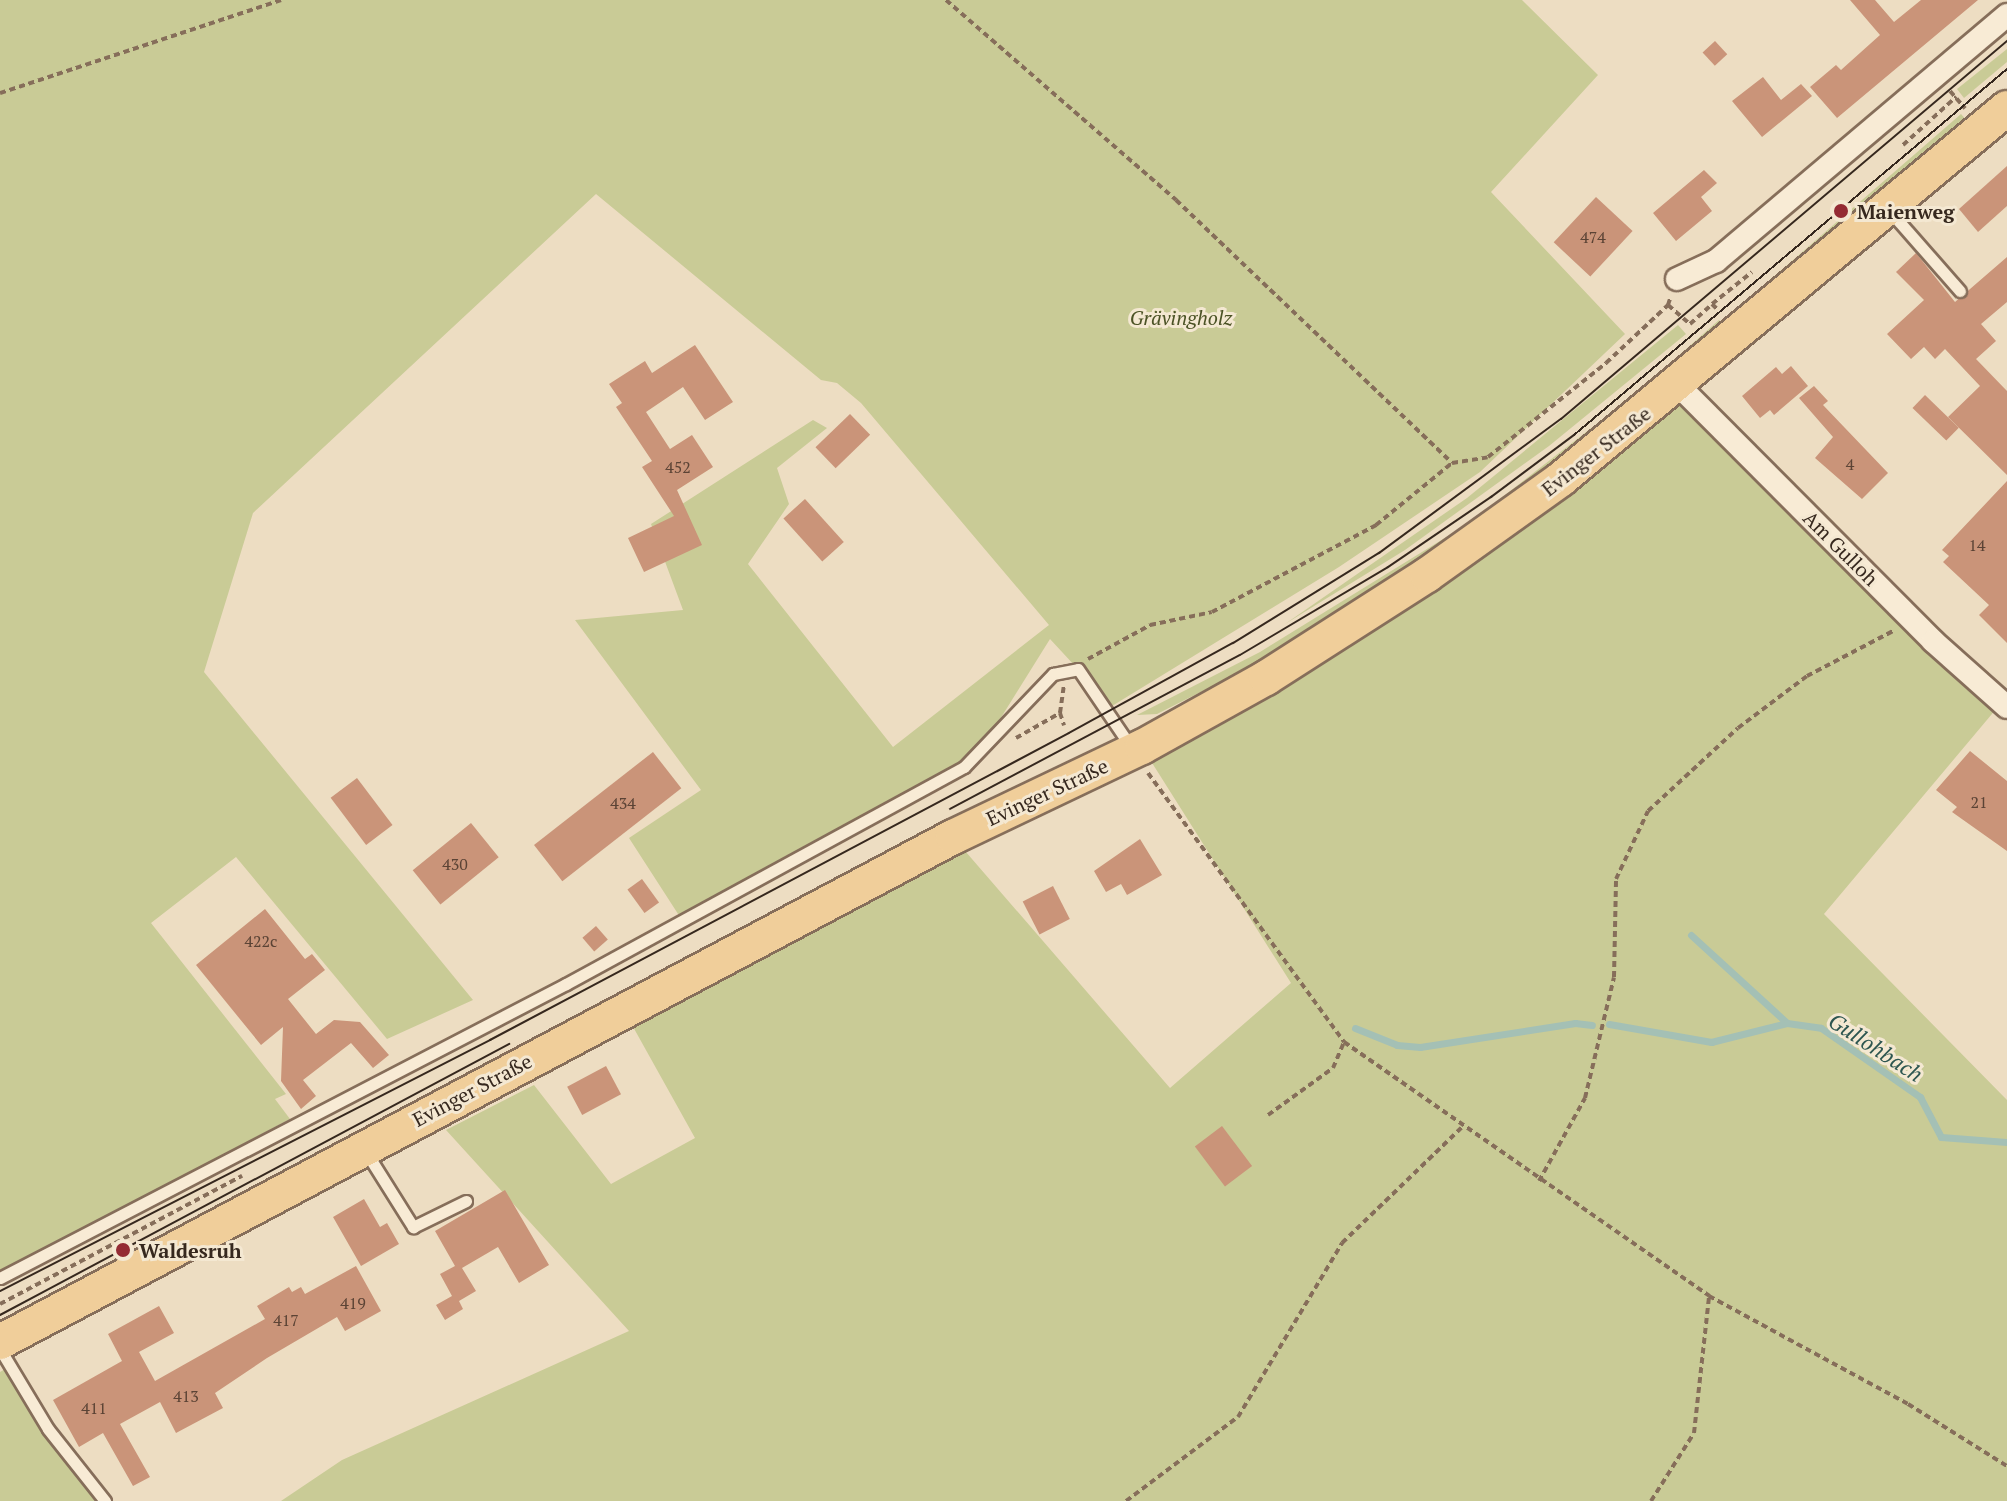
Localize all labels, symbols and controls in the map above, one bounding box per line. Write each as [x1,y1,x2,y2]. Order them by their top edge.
place label: Maienweg [1857,199,1954,223]
marker: Maienweg [1832,202,1850,220]
house number: 474 [1580,227,1606,247]
park label: Grävingholz [1130,305,1232,329]
street label: Evinger Straße [1537,401,1655,501]
house number: 4 [1846,454,1854,474]
house number: 452 [665,457,691,477]
street label: Am Gulloh [1799,506,1883,590]
house number: 14 [1968,535,1986,555]
street label: Evinger Straße [982,753,1112,831]
house number: 21 [1970,792,1988,812]
house number: 434 [610,793,636,813]
house number: 430 [442,854,468,874]
house number: 422c [244,931,278,951]
water label: Gullohbach [1824,1007,1928,1087]
street label: Evinger Straße [408,1049,536,1131]
place label: Waldesruh [139,1238,242,1262]
marker: Waldesruh [114,1241,132,1259]
house number: 419 [340,1293,366,1313]
house number: 417 [273,1310,299,1330]
house number: 413 [173,1386,199,1406]
house number: 411 [81,1398,107,1418]

